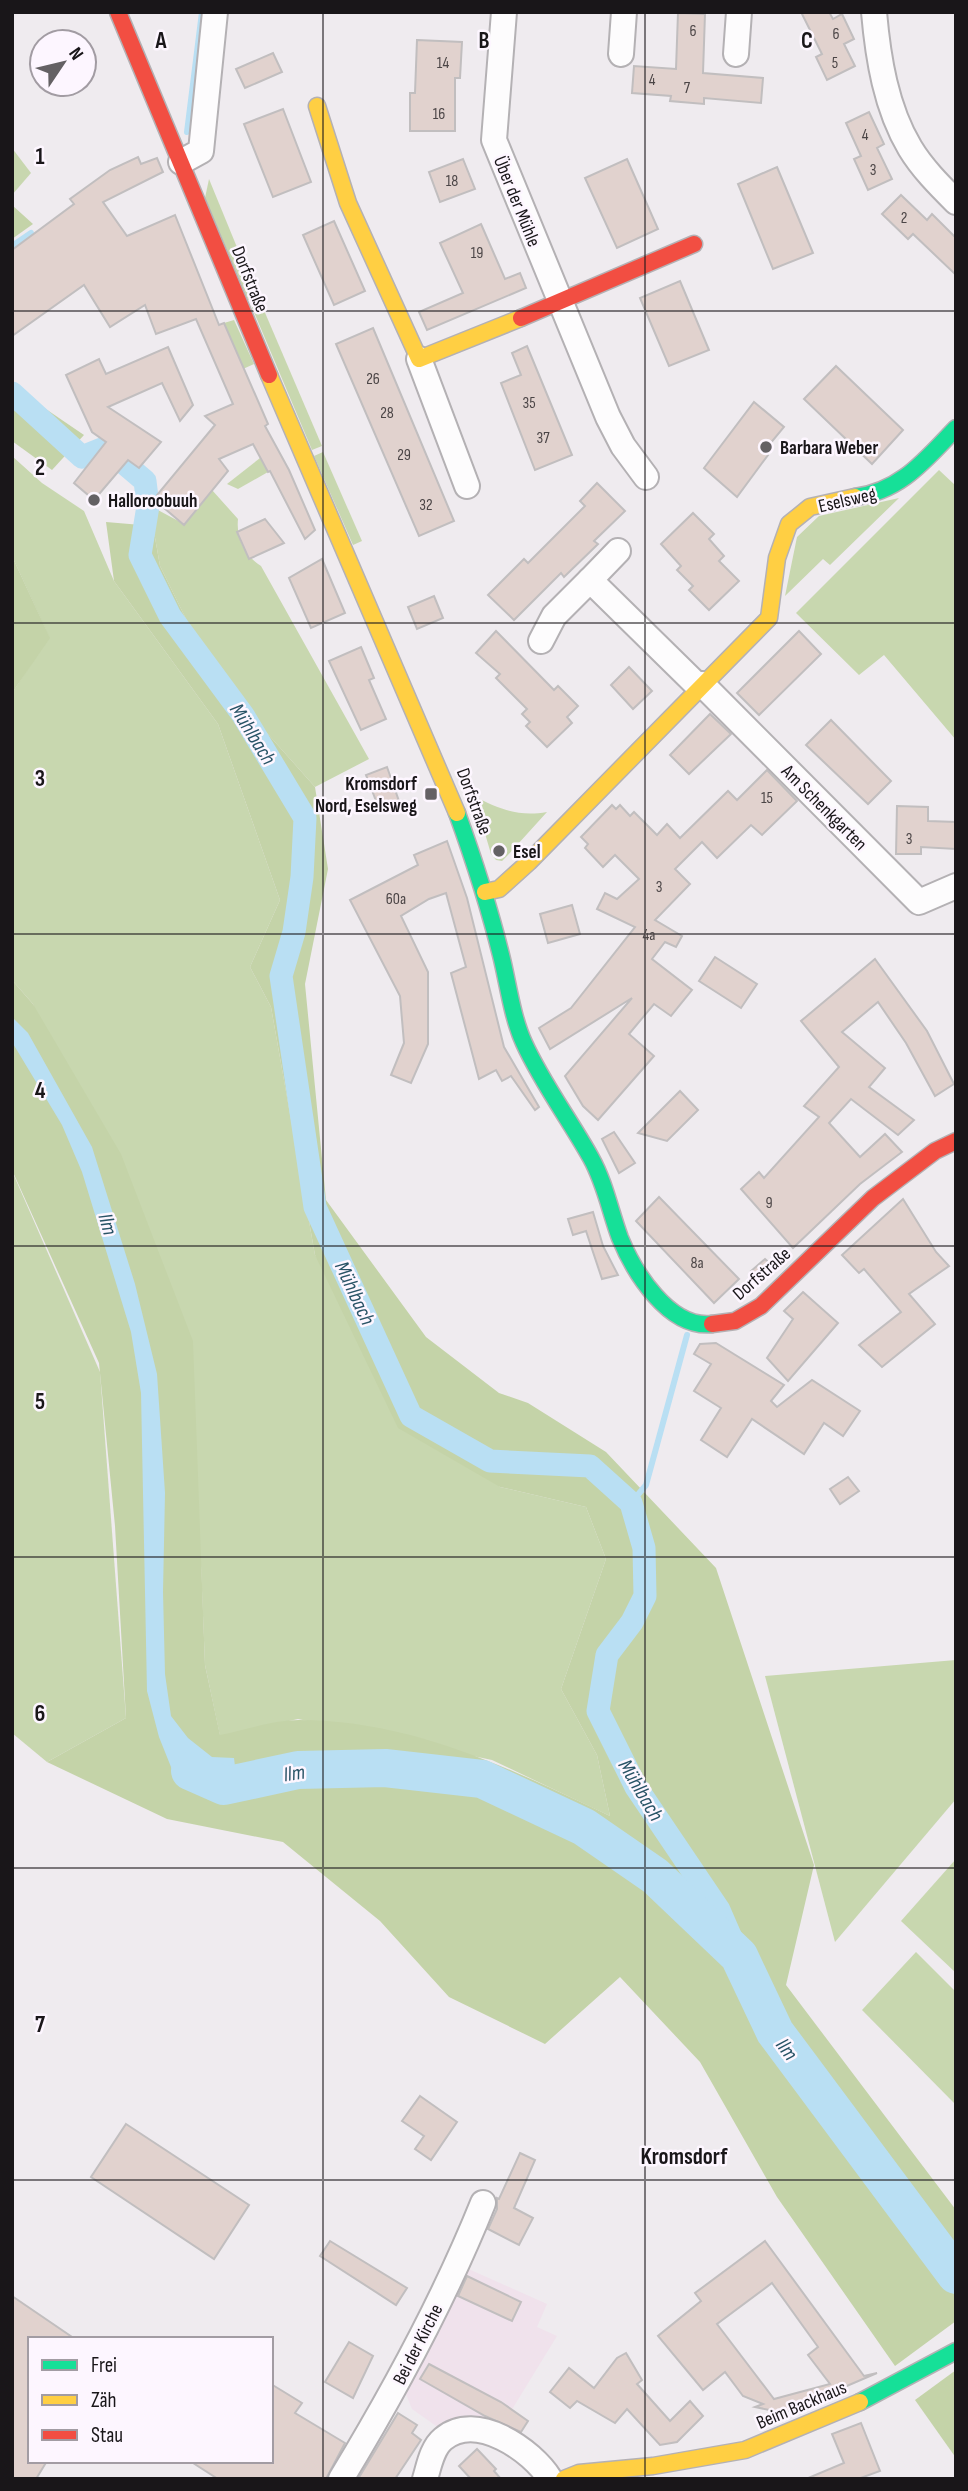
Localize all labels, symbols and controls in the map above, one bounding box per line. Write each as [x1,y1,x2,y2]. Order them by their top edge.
house number: 6 [689,22,697,41]
house number: 6 [832,25,840,44]
text: A [155,27,168,55]
text: B [479,27,490,55]
text: C [801,27,813,55]
north arrow [28,28,98,98]
text: N [63,43,88,65]
house number: 14 [437,54,449,73]
house number: 5 [832,54,838,73]
house number: 4 [649,71,656,90]
house number: 7 [684,79,691,98]
house number: 16 [433,105,445,124]
house number: 4 [862,126,869,145]
text: 1 [35,143,45,171]
street label: Über der Mühle [488,153,545,250]
house number: 3 [870,161,876,180]
house number: 18 [446,172,458,191]
house number: 2 [901,209,907,228]
street label: Dorfstraße [226,243,273,316]
house number: 19 [471,244,483,263]
house number: 26 [366,370,380,389]
house number: 35 [522,394,536,413]
house number: 28 [380,404,394,423]
house number: 37 [536,429,550,448]
place label: Barbara Weber [780,437,878,460]
marker: Barbara Weber [758,439,774,455]
house number: 29 [397,446,411,465]
text: 2 [35,454,45,482]
street label: Eselsweg [816,483,879,518]
place label: Halloroobuuh [108,490,197,513]
marker: Halloroobuuh [86,492,102,508]
house number: 32 [419,496,433,515]
water label: Mühlbach [224,699,281,770]
street label: Am Schenkgarten [776,760,872,856]
text: 3 [35,765,45,793]
street label: Dorfstraße [451,765,496,838]
place label: Kromsdorf Nord, Eselsweg [315,773,418,818]
marker: Kromsdorf Nord, Eselsweg [423,786,439,802]
house number: 15 [761,789,773,808]
house number: 3 [906,830,912,849]
place label: Esel [513,841,541,864]
marker: Esel [491,843,507,859]
house number: 3 [656,878,662,897]
house number: 60a [386,890,406,909]
house number: 4a [643,926,655,945]
text: 4 [35,1077,46,1105]
house number: 9 [765,1194,773,1213]
water label: Ilm [93,1211,122,1238]
street label: Dorfstraße [728,1243,796,1305]
house number: 8a [690,1254,704,1273]
water label: Mühlbach [329,1257,380,1329]
text: 5 [35,1388,45,1416]
text: 6 [35,1700,45,1728]
water label: Mühlbach [612,1755,669,1826]
water label: Ilm [282,1760,306,1787]
text: 7 [35,2011,45,2039]
water label: Ilm [770,2033,803,2065]
district label: Kromsdorf [641,2143,728,2171]
street label: Bei der Kirche [388,2301,448,2389]
legend [28,2337,273,2463]
text: Frei [91,2353,117,2378]
street label: Beim Backhaus [753,2376,850,2435]
text: Zäh [91,2388,117,2413]
text: Stau [91,2423,123,2448]

